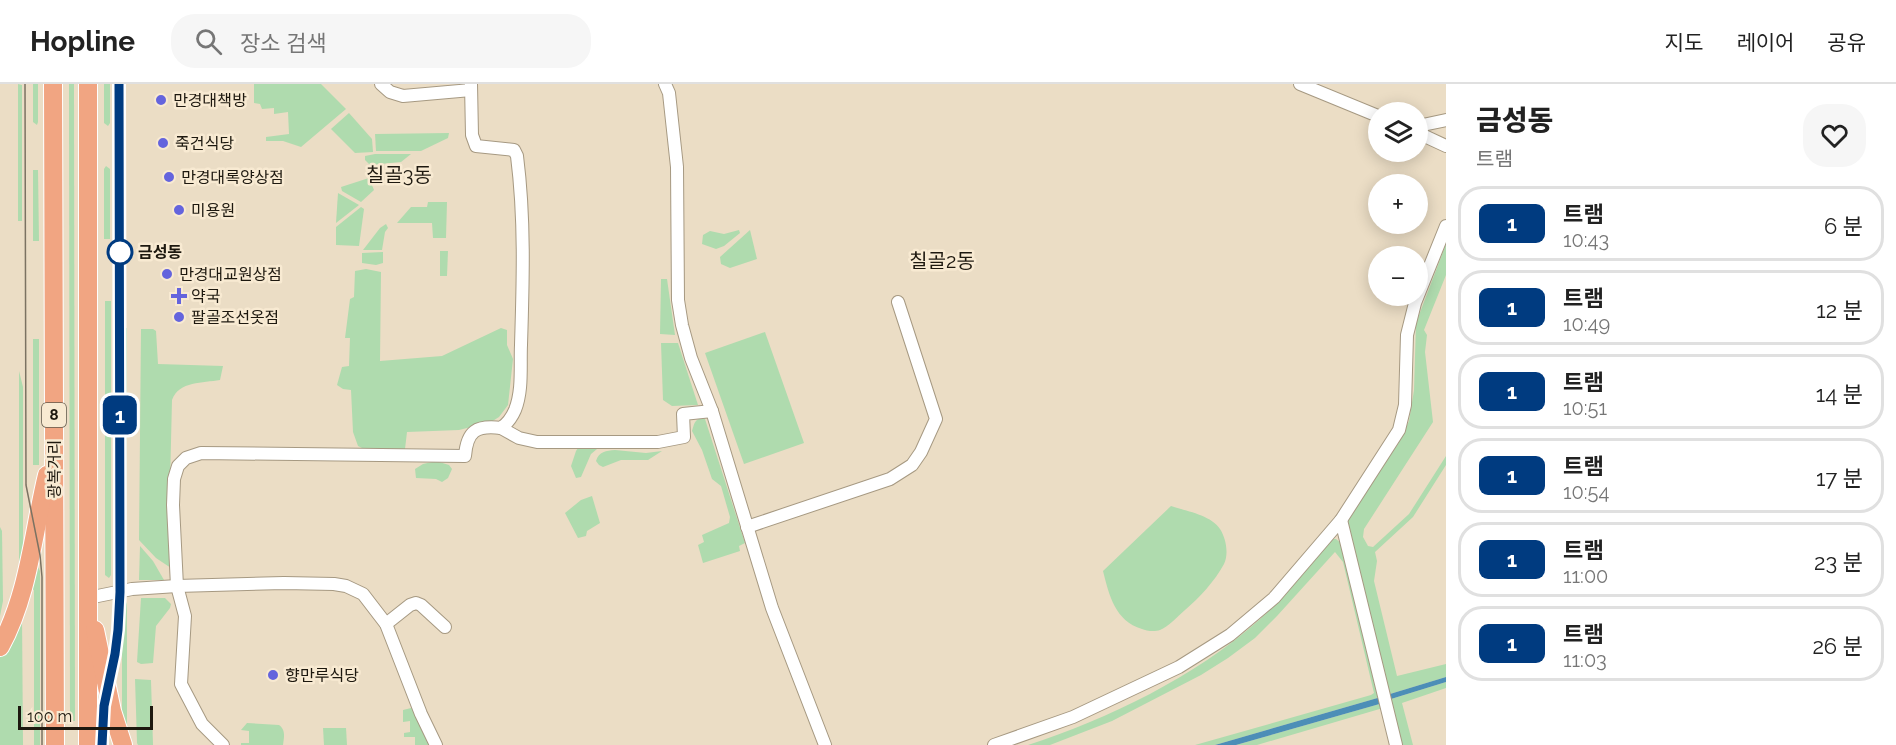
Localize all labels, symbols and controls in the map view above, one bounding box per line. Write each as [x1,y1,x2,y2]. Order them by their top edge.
search box [171,14,591,68]
text: Hopline [30,25,135,58]
icon: search [192,25,225,58]
text: 장소 검색 [240,30,327,56]
text: 지도 [1665,30,1703,55]
text: 레이어 [1736,30,1794,55]
text: 공유 [1827,30,1866,55]
place label: 만경대책방 [173,91,247,110]
marker: 만경대책방 [154,93,168,107]
map controls [1368,102,1428,306]
button: layers [1368,102,1428,162]
text: 금성동 [1476,104,1553,137]
button: heart [1803,104,1866,167]
place label: 죽건식당 [175,134,234,153]
marker: 죽건식당 [156,136,170,150]
text: 트램 [1476,147,1513,171]
district label: 칠골3동 [366,163,432,187]
place label: 만경대록양상점 [181,168,284,187]
marker: 만경대록양상점 [162,170,176,184]
button: + [1368,174,1428,234]
place label: 미용원 [191,201,235,220]
text: 트램 [1563,201,1603,227]
marker: 미용원 [172,203,186,217]
text: 1 [1507,211,1517,236]
text: 6 분 [1824,213,1863,239]
text: 10:43 [1563,228,1609,252]
marker: 금성동 [107,239,133,265]
place label: 금성동 [138,243,182,262]
button: − [1368,246,1428,306]
district label: 칠골2동 [909,249,975,273]
place label: 만경대교원상점 [179,265,282,284]
marker: 만경대교원상점 [160,267,174,281]
text: 트램 [1563,285,1603,311]
place label: 약국 [191,287,220,306]
marker: 약국 [172,289,186,303]
text: 1 [1507,295,1517,320]
text: 12 분 [1816,297,1863,323]
place label: 팔골조선옷점 [191,308,279,327]
marker: 팔골조선옷점 [172,310,186,324]
text: 10:49 [1563,312,1610,336]
text: 트램 [1563,369,1603,395]
text: 1 [1507,379,1517,404]
text: 14 분 [1816,381,1863,407]
line badge: 1 [100,396,140,434]
text: 10:51 [1563,396,1607,420]
road number: 8 [42,403,66,427]
text: 1 [115,403,125,428]
street label: 광복거리 [45,440,64,498]
text: 트램 [1563,453,1603,479]
text: 1 [1507,463,1517,488]
text: 17 분 [1816,465,1863,491]
text: 10:54 [1563,480,1609,504]
text: 트램 [1563,537,1603,563]
text: 1 [1507,547,1517,572]
text: 23 분 [1814,549,1863,575]
text: 11:00 [1563,564,1608,588]
text: 트램 [1563,621,1603,647]
text: 1 [1507,631,1517,656]
text: 26 분 [1812,633,1863,659]
text: 11:03 [1563,648,1607,672]
place label: 향만루식당 [285,666,359,685]
marker: 향만루식당 [266,668,280,682]
scale bar [18,703,153,730]
text: 100 m [27,707,72,726]

